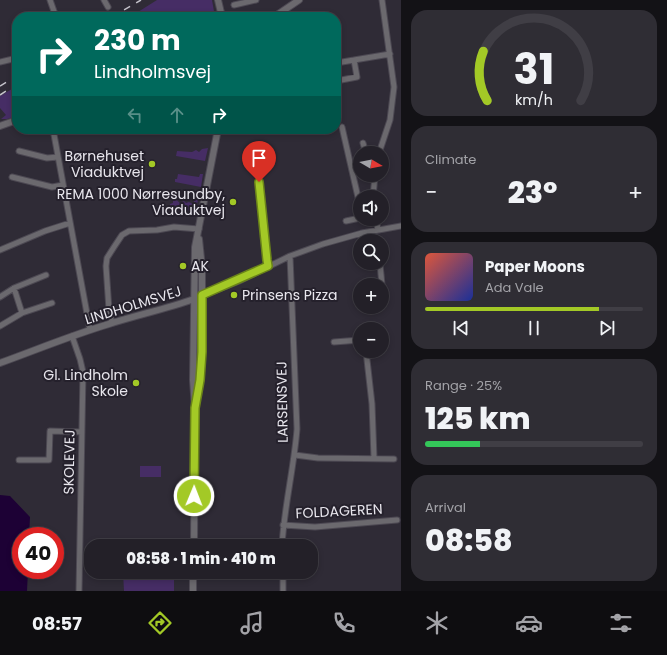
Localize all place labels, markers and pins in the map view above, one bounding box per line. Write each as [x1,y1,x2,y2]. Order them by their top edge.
pin [242,141,276,182]
place label: Børnehuset Viaduktvej [65,146,144,182]
marker: Børnehuset Viaduktvej [147,159,157,169]
place label: REMA 1000 Nørresundby, Viaduktvej [57,184,225,220]
marker: REMA 1000 Nørresundby, Viaduktvej [228,197,238,207]
place label: AK [191,256,209,276]
marker: AK [178,261,188,271]
place label: Prinsens Pizza [242,285,337,305]
marker: Prinsens Pizza [229,290,239,300]
place label: Gl. Lindholm Skole [43,365,128,401]
marker: Gl. Lindholm Skole [131,378,141,388]

